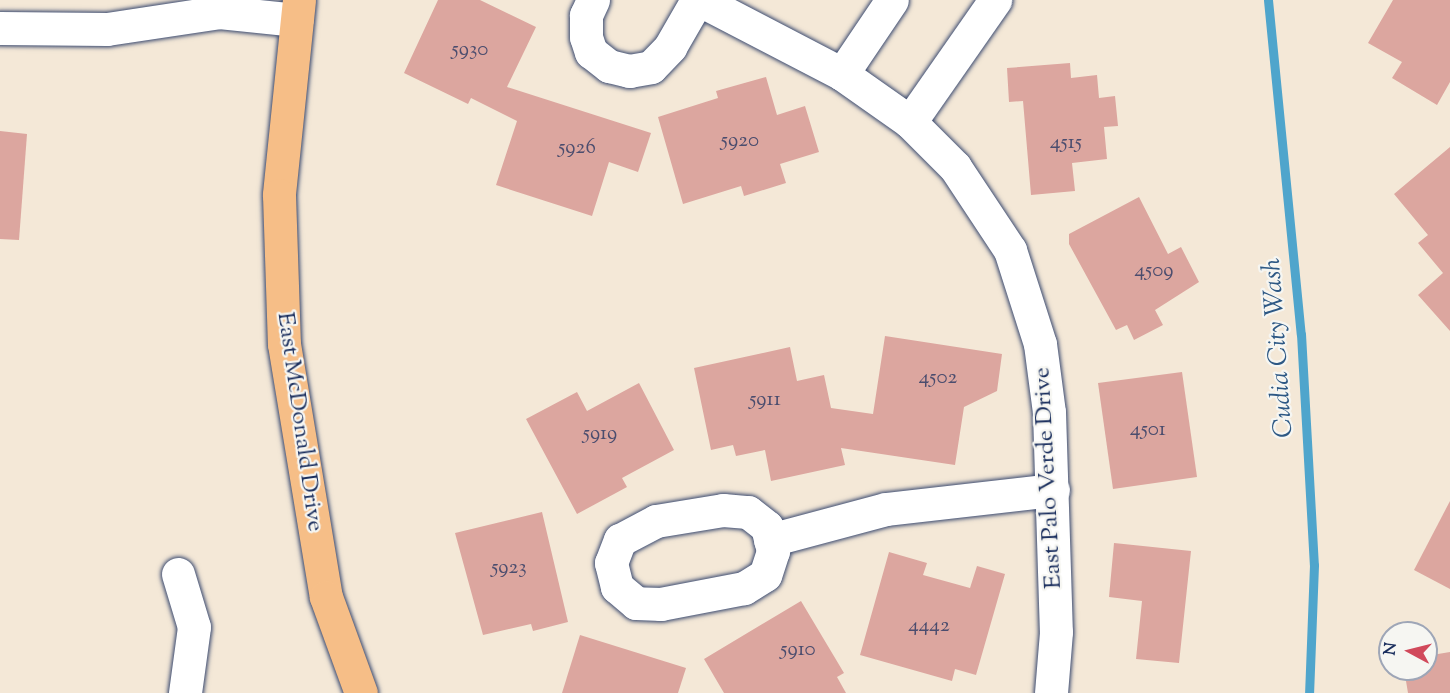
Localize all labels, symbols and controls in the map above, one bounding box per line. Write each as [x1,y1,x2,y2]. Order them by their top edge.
house number: 5930 [452,37,488,63]
house number: 5920 [721,128,759,154]
house number: 4515 [1050,130,1082,156]
house number: 5926 [558,135,596,161]
water label: Cudia City Wash [1257,257,1301,439]
house number: 4509 [1134,258,1174,284]
street label: East McDonald Drive [269,311,329,533]
house number: 4502 [919,365,957,391]
street label: East Palo Verde Drive [1029,366,1069,590]
house number: 5911 [749,387,781,413]
house number: 4501 [1130,417,1166,443]
house number: 5919 [583,421,617,447]
house number: 5923 [491,555,527,581]
house number: 4442 [908,613,950,639]
north arrow [1378,621,1438,681]
house number: 5910 [780,637,816,663]
text: N [1379,641,1404,657]

